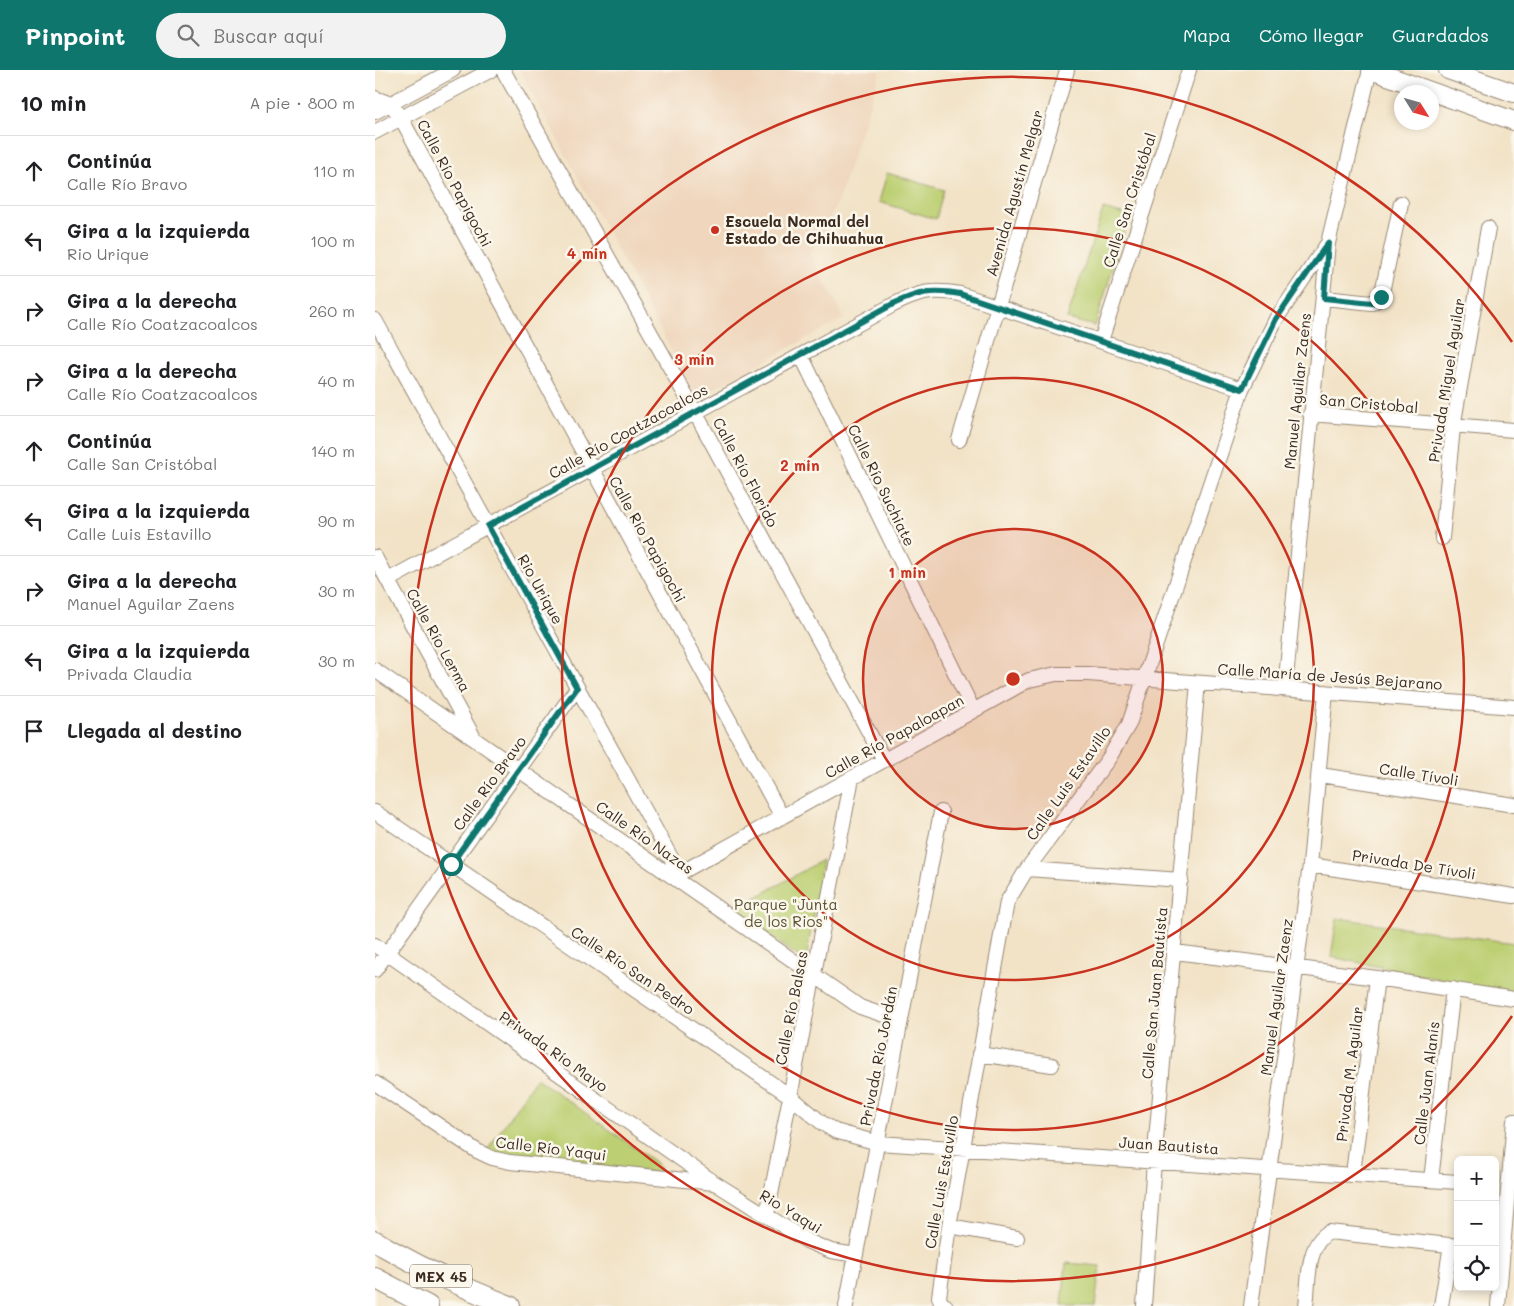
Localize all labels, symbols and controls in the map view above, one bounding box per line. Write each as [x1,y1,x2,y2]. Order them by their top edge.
search box [156,13,506,58]
text: Pinpoint [25,20,126,51]
icon: search [174,21,202,49]
text: Buscar aquí [214,23,324,48]
text: Mapa [1183,23,1231,47]
text: Cómo llegar [1259,23,1364,47]
text: Guardados [1392,23,1489,47]
north arrow [1394,85,1439,130]
text: 10 min [20,89,86,116]
text: A pie · 800 m [250,92,355,113]
street label: Avenida Agustín Melgar [981,107,1047,279]
street label: Calle Río Papigochi [413,116,497,250]
street label: Calle San Cristóbal [1098,130,1160,270]
text: Continúa [67,148,152,173]
icon: ahead [20,157,48,185]
text: 110 m [313,160,355,181]
text: Calle Río Bravo [67,173,187,194]
place label: Escuela Normal del Estado de Chihuahua [725,211,884,248]
text: Gira a la izquierda [67,218,250,243]
marker: Escuela Normal del Estado de Chihuahua [709,224,721,236]
icon: left [20,227,48,255]
text: 100 m [310,230,355,251]
text: Rio Urique [67,243,149,264]
text: 4 min [567,243,607,263]
route end [1370,286,1393,309]
text: Gira a la derecha [67,288,237,313]
street label: Privada Miguel Aguilar [1423,296,1469,464]
icon: right [20,297,48,325]
text: 260 m [309,300,355,321]
street label: Manuel Aguilar Zaens [1279,312,1315,470]
text: Calle Río Coatzacoalcos [67,313,258,334]
text: 3 min [674,349,714,369]
text: Gira a la derecha [67,358,237,383]
icon: right [20,367,48,395]
text: 40 m [318,370,355,391]
street label: Calle Río Coatzacoalcos [545,379,711,483]
text: Calle Río Coatzacoalcos [67,383,258,404]
street label: San Cristobal [1319,389,1419,417]
street label: Calle Río Florido [709,414,783,530]
street label: Calle Río Suchiate [844,421,920,549]
text: Continúa [67,428,152,453]
icon: ahead [20,437,48,465]
text: 140 m [311,440,355,461]
text: Calle San Cristóbal [67,453,217,474]
text: 2 min [780,455,820,475]
street label: Calle Río Papigochi [605,472,691,606]
text: Gira a la izquierda [67,498,250,523]
icon: left [20,507,48,535]
text: 90 m [318,510,355,531]
text: Calle Luis Estavillo [67,523,211,544]
street label: Rio Urique [514,550,568,628]
text: 1 min [888,562,926,582]
text: Gira a la derecha [67,568,237,593]
icon: right [20,577,48,605]
text: 30 m [318,580,355,601]
street label: Calle Río Lerma [402,585,476,695]
text: Manuel Aguilar Zaens [67,593,235,614]
text: Gira a la izquierda [67,638,250,663]
icon: left [20,647,48,675]
text: 30 m [318,650,355,671]
street label: Calle María de Jesús Bejarano [1217,658,1443,694]
text: Privada Claudia [67,663,193,684]
centre of rings [1004,670,1022,688]
street label: Calle Río Papaloapan [821,690,967,782]
icon: arrive [20,717,48,745]
text: Llegada al destino [67,718,242,743]
street label: Calle Luis Estavillo [1021,722,1115,844]
street label: Calle Río Bravo [448,731,530,834]
street label: Calle Tívoli [1378,758,1460,790]
street label: Calle Río Nazas [592,796,698,878]
street label: Privada De Tívoli [1351,844,1477,884]
route start [440,853,463,876]
park label: Parque "Junta de los Rios" [734,894,838,931]
street label: Calle San Juan Bautista [1137,906,1171,1080]
street label: Manuel Aguilar Zaenz [1255,917,1297,1077]
street label: Calle Río San Pedro [567,921,699,1019]
street label: Calle Río Balsas [770,949,812,1067]
street label: Privada Río Jordán [855,984,901,1128]
street label: Privada M. Aguilar [1331,1005,1367,1143]
street label: Privada Río Mayo [496,1006,612,1096]
street label: Calle Juan Alanís [1408,1020,1444,1146]
street label: Calle Luis Estavillo [919,1114,963,1250]
street label: Calle Río Yaqui [495,1131,607,1165]
street label: Juan Bautista [1118,1132,1220,1158]
map controls [1454,1156,1499,1291]
button: + [1454,1156,1499,1201]
street label: Rio Yaqui [756,1185,826,1237]
button: − [1454,1201,1499,1246]
button: locate [1454,1246,1499,1291]
road number: MEX 45 [410,1264,472,1288]

